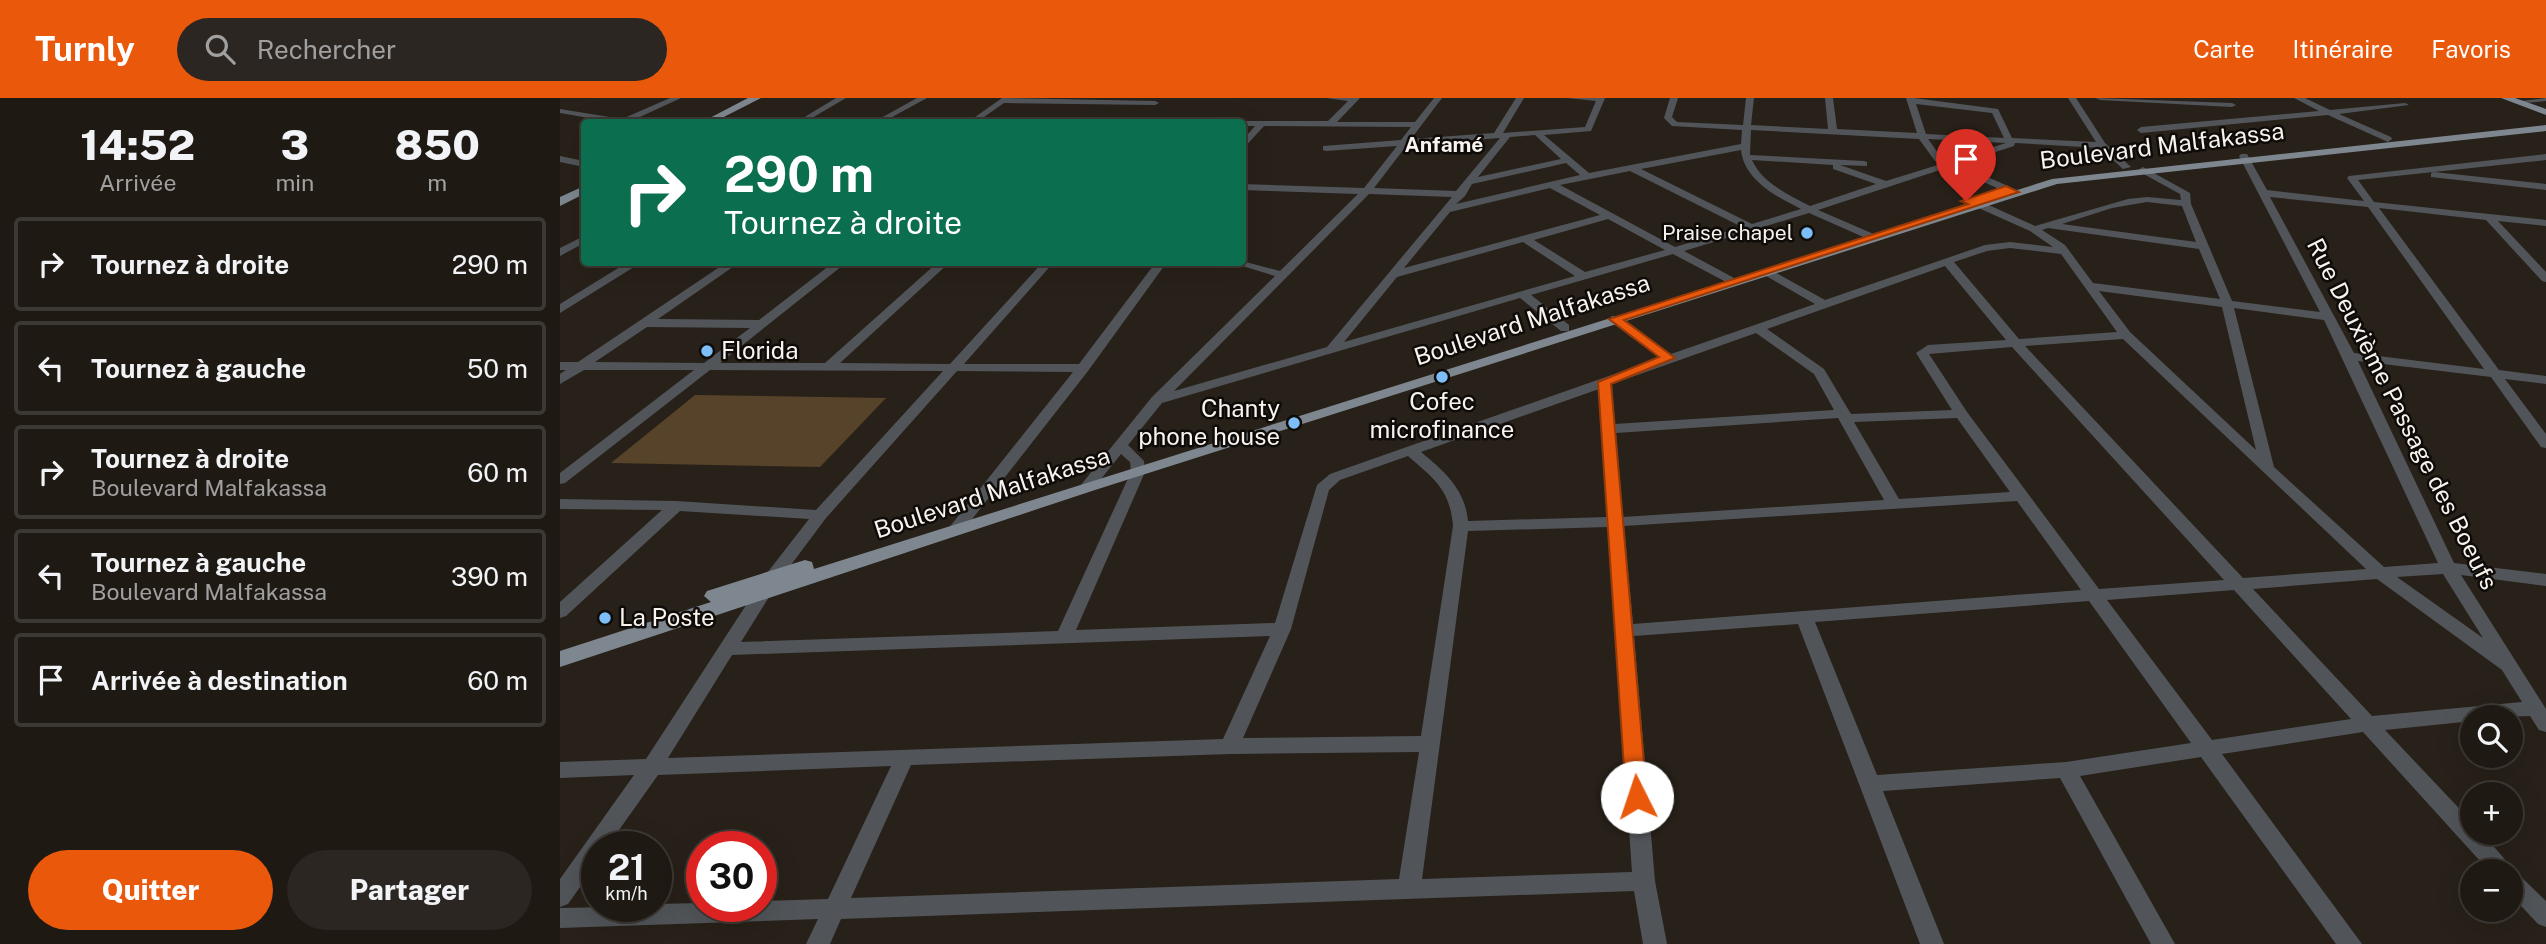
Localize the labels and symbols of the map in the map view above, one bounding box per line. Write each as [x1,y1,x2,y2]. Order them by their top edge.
street label: Boulevard Malfakassa [2038,116,2286,174]
pin [1936,129,1996,201]
district label: Anfamé [1405,132,1483,157]
place label: Praise chapel [1662,220,1793,245]
marker: Praise chapel [1799,225,1815,241]
street label: Rue Deuxième Passage des Boeufs [2302,233,2504,594]
street label: Boulevard Malfakassa [1410,268,1653,370]
place label: Florida [721,336,798,364]
marker: Florida [699,343,715,359]
marker: Cofec microfinance [1434,369,1450,385]
place label: Cofec microfinance [1370,387,1514,443]
place label: Chanty phone house [1138,394,1280,450]
marker: Chanty phone house [1286,415,1302,431]
street label: Boulevard Malfakassa [870,441,1113,543]
place label: La Poste [619,603,715,631]
marker: La Poste [597,610,613,626]
position arrow [1600,760,1674,834]
speed limit sign: 30 [686,831,777,922]

